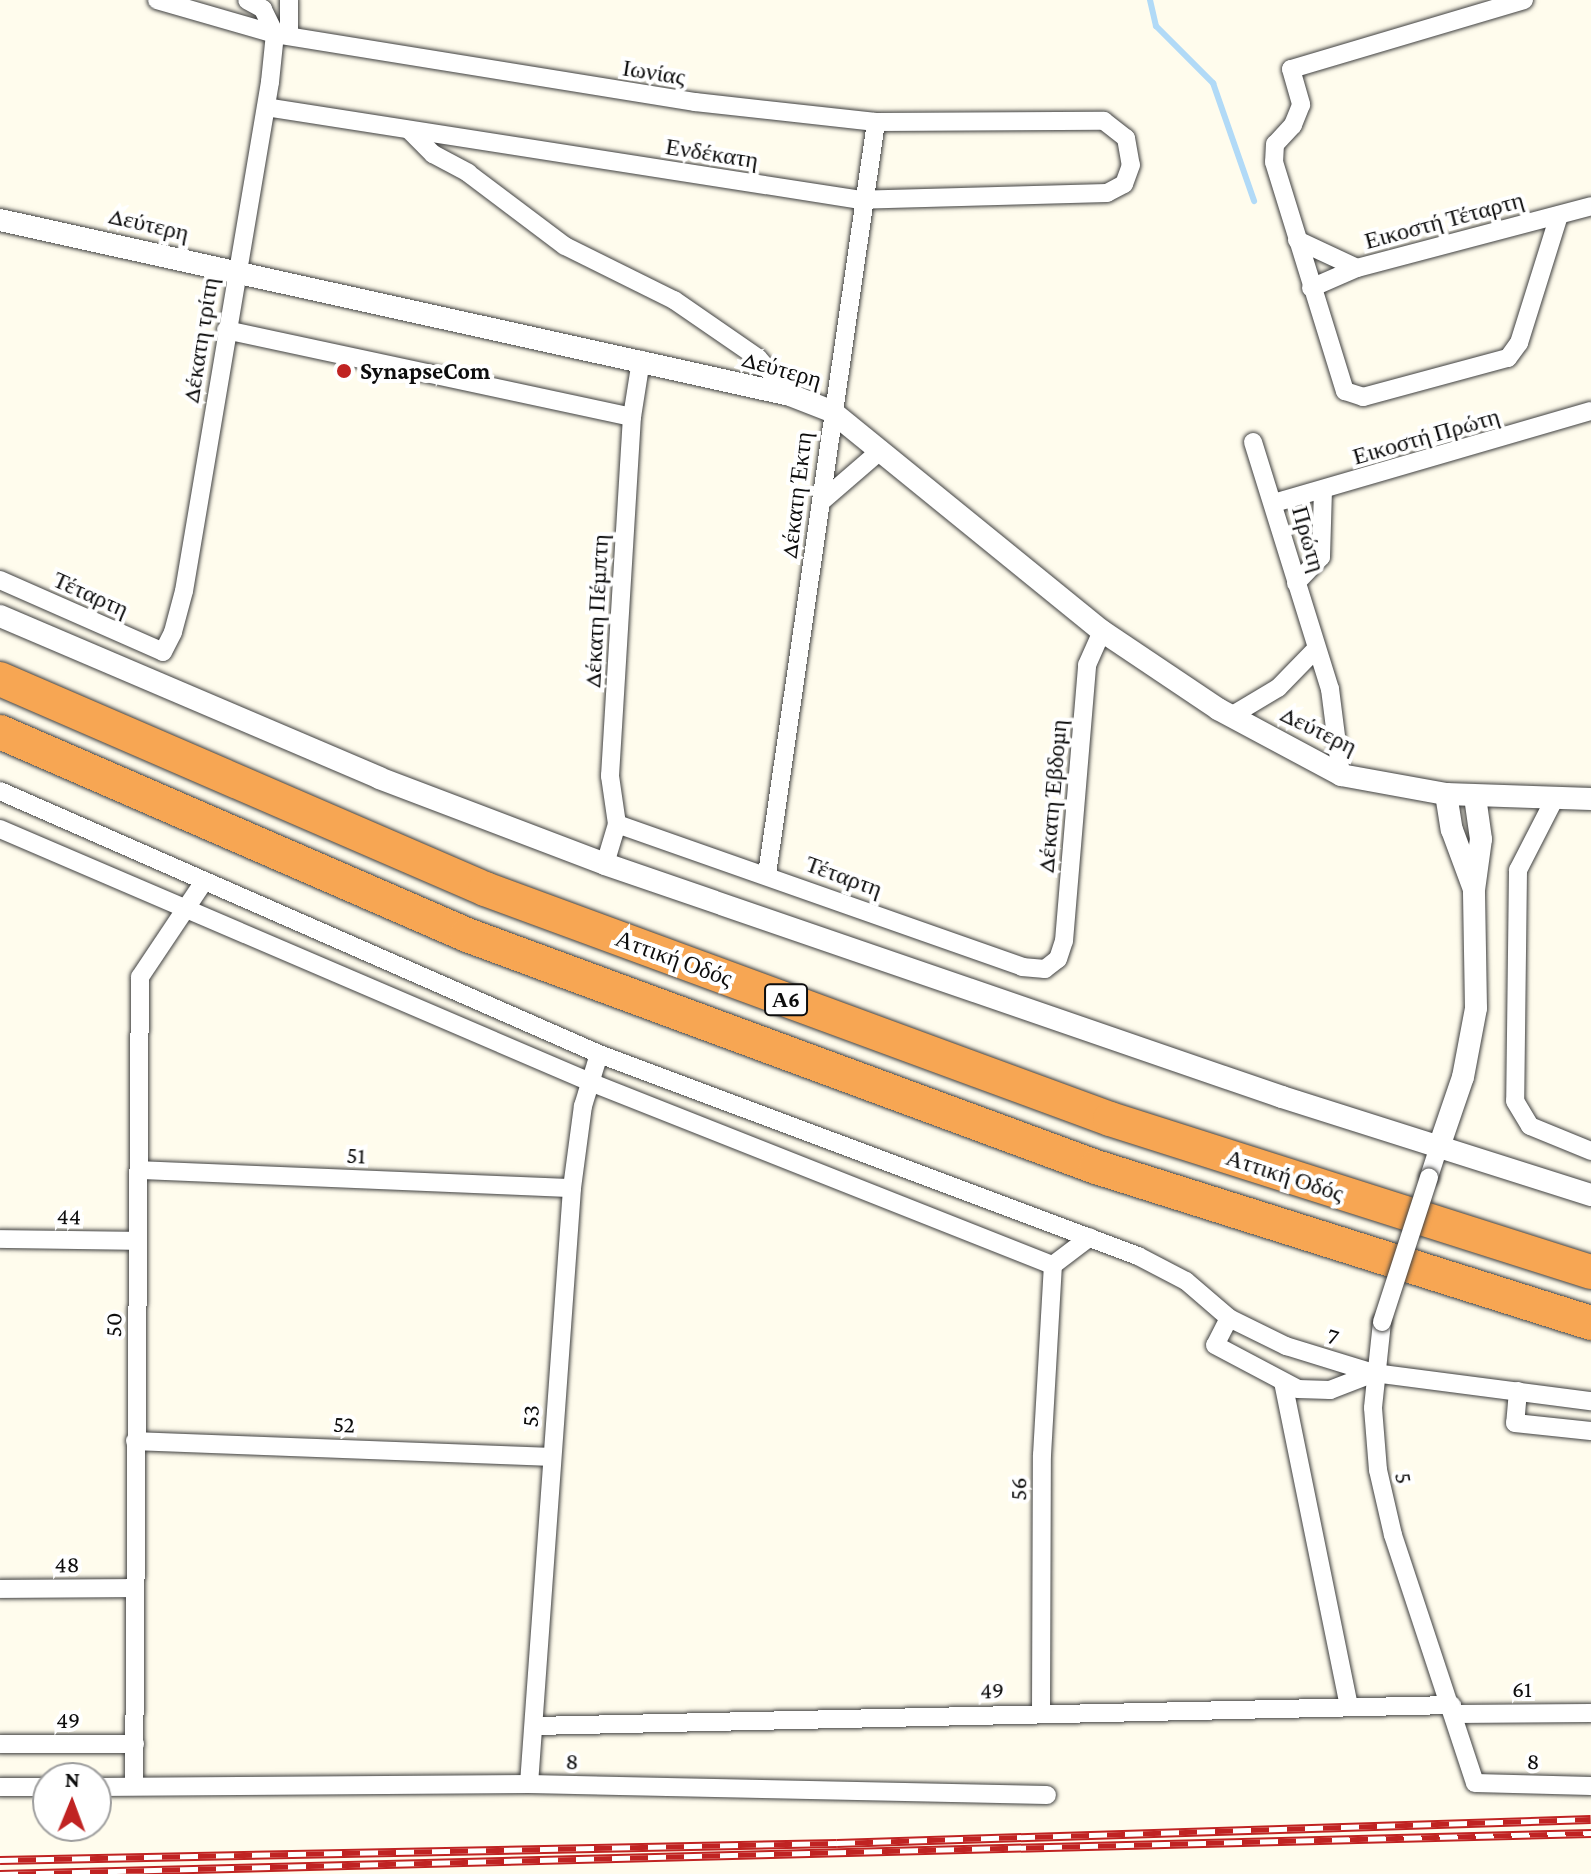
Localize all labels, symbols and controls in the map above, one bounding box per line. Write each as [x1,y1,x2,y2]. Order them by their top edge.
street label: Ιωνίας [621,53,687,91]
street label: Ενδέκατη [664,131,760,175]
street label: Εικοστή Τέταρτη [1361,185,1527,255]
street label: Δεύτερη [106,201,192,247]
street label: Δέκατη τρίτη [176,275,224,405]
street label: Δεύτερη [739,344,825,394]
place label: SynapseCom [360,357,490,385]
marker: SynapseCom [335,362,353,380]
street label: Εικοστή Πρώτη [1349,401,1503,471]
street label: Δέκατη Έκτη [774,430,818,560]
street label: Πρώτη [1286,503,1332,575]
street label: Δέκατη Πέμπτη [578,534,614,688]
street label: Τέταρτη [49,565,133,623]
street label: Δεύτερη [1276,699,1362,761]
street label: Δέκατη Έβδομη [1031,718,1073,874]
street label: Τέταρτη [802,849,886,903]
street label: Αττική Οδός [612,924,736,992]
road number: Α6 [764,982,808,1018]
street label: 51 [346,1140,366,1170]
street label: Αττική Οδός [1222,1142,1348,1208]
street label: 44 [56,1201,82,1231]
street label: 50 [98,1312,128,1338]
street label: 7 [1324,1321,1342,1351]
street label: 53 [515,1404,545,1428]
street label: 52 [332,1409,356,1439]
street label: 5 [1389,1470,1419,1486]
street label: 56 [1004,1477,1032,1501]
street label: 48 [54,1549,80,1579]
street label: 49 [979,1675,1005,1705]
street label: 61 [1512,1675,1532,1703]
street label: 49 [56,1706,80,1734]
street label: 8 [565,1746,579,1776]
street label: 8 [1526,1746,1540,1776]
north arrow [32,1762,112,1842]
text: N [65,1767,80,1792]

